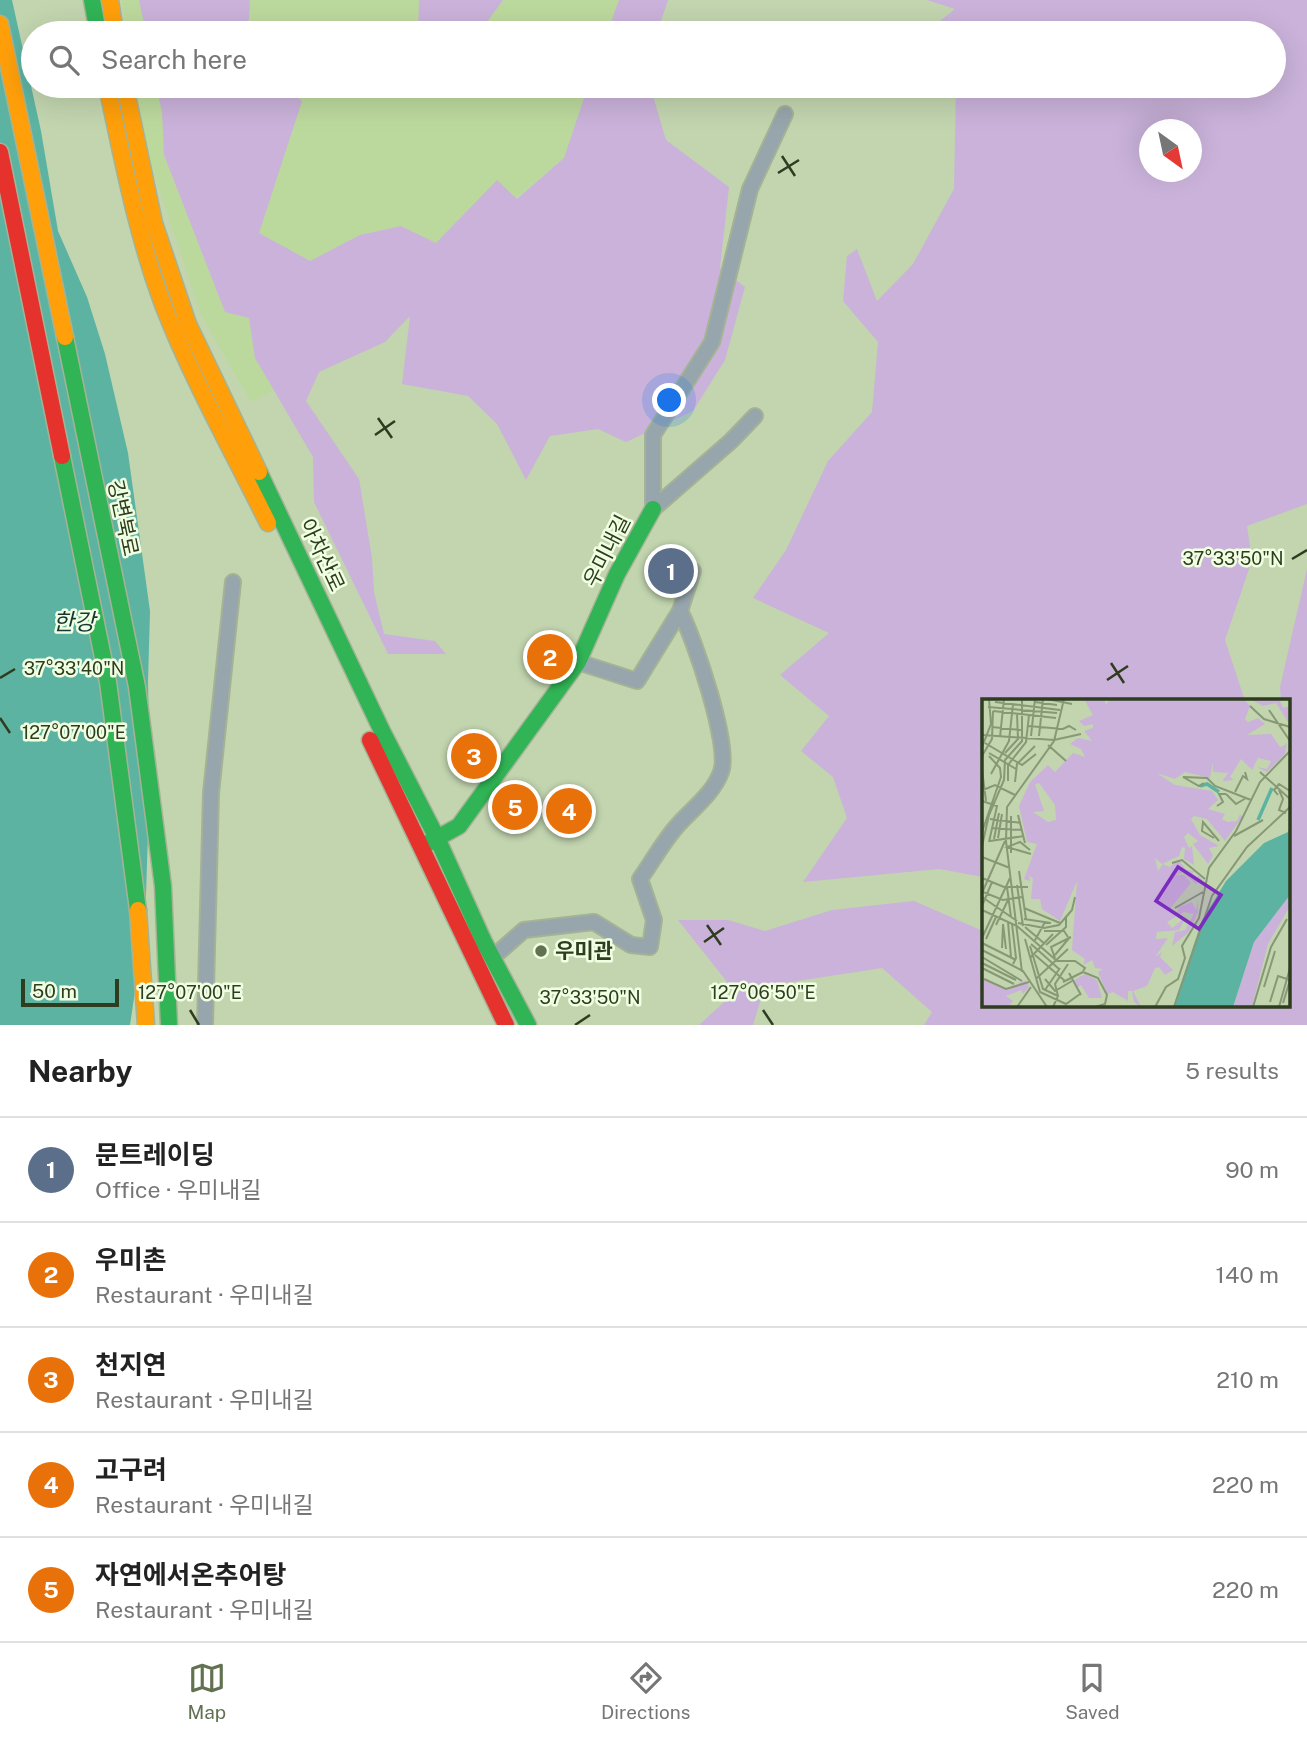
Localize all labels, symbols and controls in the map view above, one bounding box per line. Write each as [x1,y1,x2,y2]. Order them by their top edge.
search box [21,21,1286,98]
icon: search [45,41,83,79]
text: Search here [101,44,247,75]
north arrow [1139,119,1202,182]
your location [652,383,686,417]
street label: 강변북로 [103,478,144,558]
street label: 우미내길 [578,511,635,591]
street label: 아차산로 [295,514,350,595]
pin: 1 [648,545,694,597]
text: 37°33'50"N [1183,548,1283,569]
water label: 한강 [53,608,98,635]
pin: 2 [527,631,573,683]
text: 37°33'40"N [24,658,124,679]
inset map [982,699,1290,1007]
text: 127°07'00"E [22,722,126,743]
pin: 3 [451,730,497,782]
pin: 5 [492,781,538,833]
pin: 4 [546,785,592,837]
place label: 우미관 [555,938,613,963]
marker: 우미관 [533,943,549,959]
scale bar [21,976,119,1008]
text: 50 m [32,980,77,1002]
text: 127°07'00"E [138,982,242,1003]
text: 127°06'50"E [710,982,816,1003]
text: 37°33'50"N [540,987,640,1008]
text: Nearby [28,1053,132,1089]
text: 5 results [1185,1057,1279,1084]
text: 문트레이딩 [95,1139,215,1170]
text: 1 [46,1156,56,1183]
text: 90 m [1225,1156,1279,1183]
text: Office · 우미내길 [95,1176,261,1203]
text: 우미촌 [95,1244,167,1275]
text: 2 [44,1261,58,1288]
text: 140 m [1216,1261,1279,1288]
text: Restaurant · 우미내길 [95,1281,314,1308]
text: 천지연 [95,1349,167,1380]
text: 3 [43,1366,59,1393]
text: 210 m [1216,1366,1279,1393]
text: Restaurant · 우미내길 [95,1386,314,1413]
text: 고구려 [95,1454,167,1485]
text: 4 [43,1471,59,1498]
text: 220 m [1212,1471,1279,1498]
text: Restaurant · 우미내길 [95,1491,314,1518]
text: 자연에서온추어탕 [95,1559,286,1590]
text: 5 [43,1576,59,1603]
text: 220 m [1212,1576,1279,1603]
text: Restaurant · 우미내길 [95,1596,314,1623]
tab: Map [187,1659,226,1723]
tab: Directions [601,1659,690,1723]
tab: Saved [1065,1659,1120,1723]

